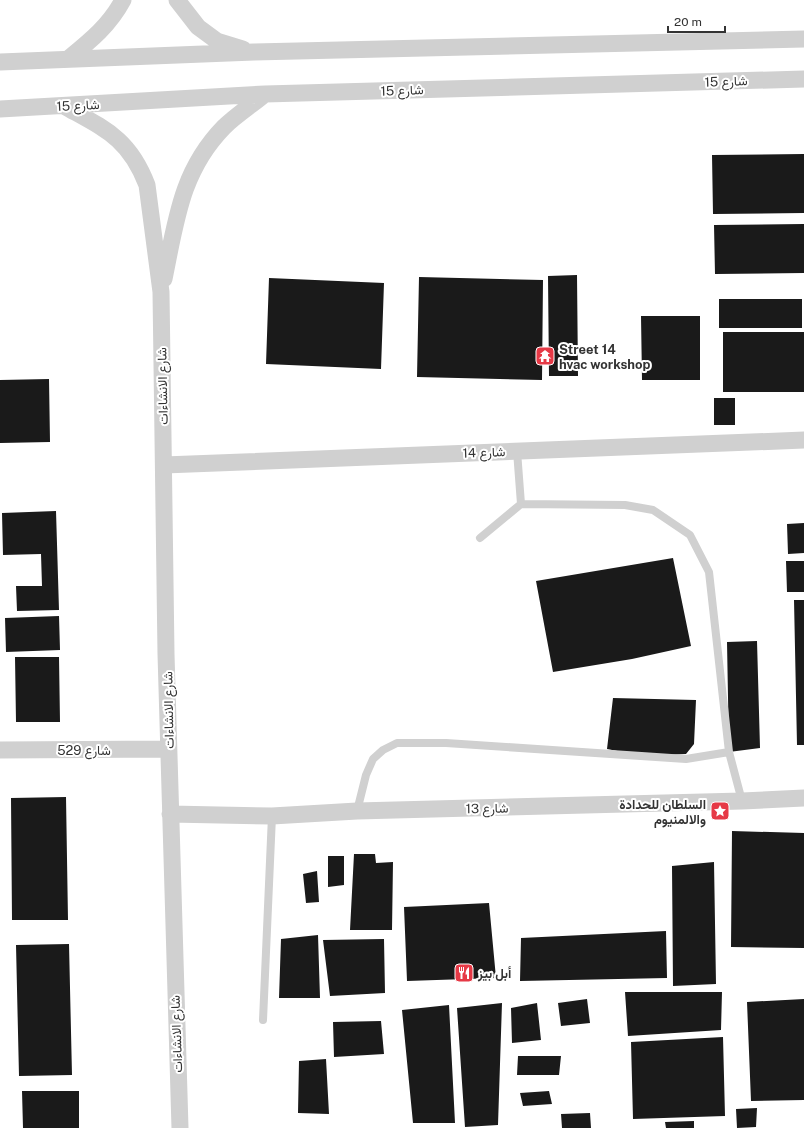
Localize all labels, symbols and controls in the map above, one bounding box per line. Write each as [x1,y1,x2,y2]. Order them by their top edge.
scale bar [668,8,725,34]
text: 20 m [674,15,702,29]
street label: شارع 15 [704,73,748,92]
street label: شارع 15 [380,82,424,101]
street label: شارع 15 [56,97,100,116]
place label: Street 14 hvac workshop [559,342,651,372]
temple icon: Street 14 hvac workshop [534,345,556,367]
street label: شارع الانشاءات [154,347,173,425]
street label: شارع 14 [462,444,506,463]
street label: شارع الانشاءات [160,671,179,749]
street label: شارع 529 [57,743,111,760]
place label: السلطان للحدادة والالمنيوم [619,797,706,828]
place icon: السلطان للحدادة والالمنيوم [709,800,731,822]
street label: شارع 13 [465,801,509,818]
restaurant icon: أبل بيز [453,962,475,984]
place label: أبل بيز [477,966,511,982]
street label: شارع الانشاءات [168,995,187,1073]

